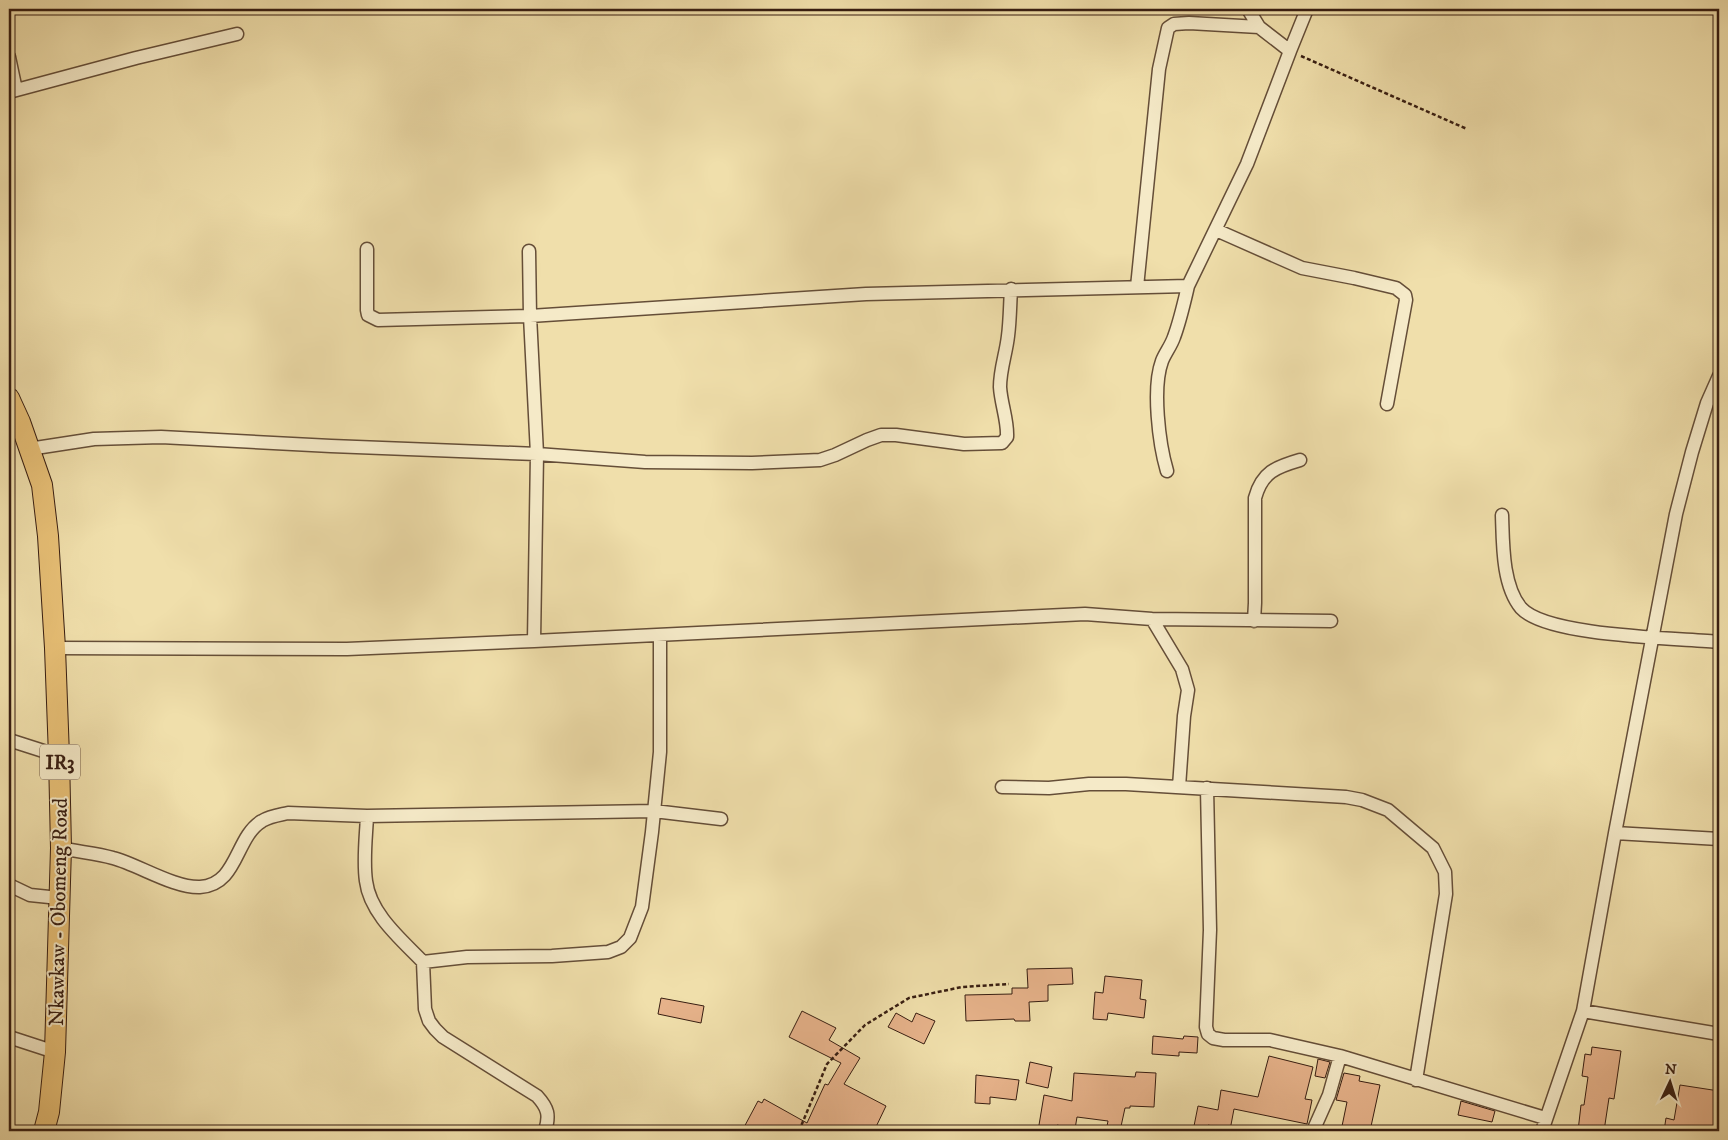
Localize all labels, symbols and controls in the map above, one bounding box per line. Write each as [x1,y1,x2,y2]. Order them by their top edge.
road number: IR3 [40,744,80,780]
street label: Nkawkaw - Obomeng Road [44,797,74,1026]
north arrow [1646,1058,1696,1108]
text: N [1664,1061,1678,1079]

